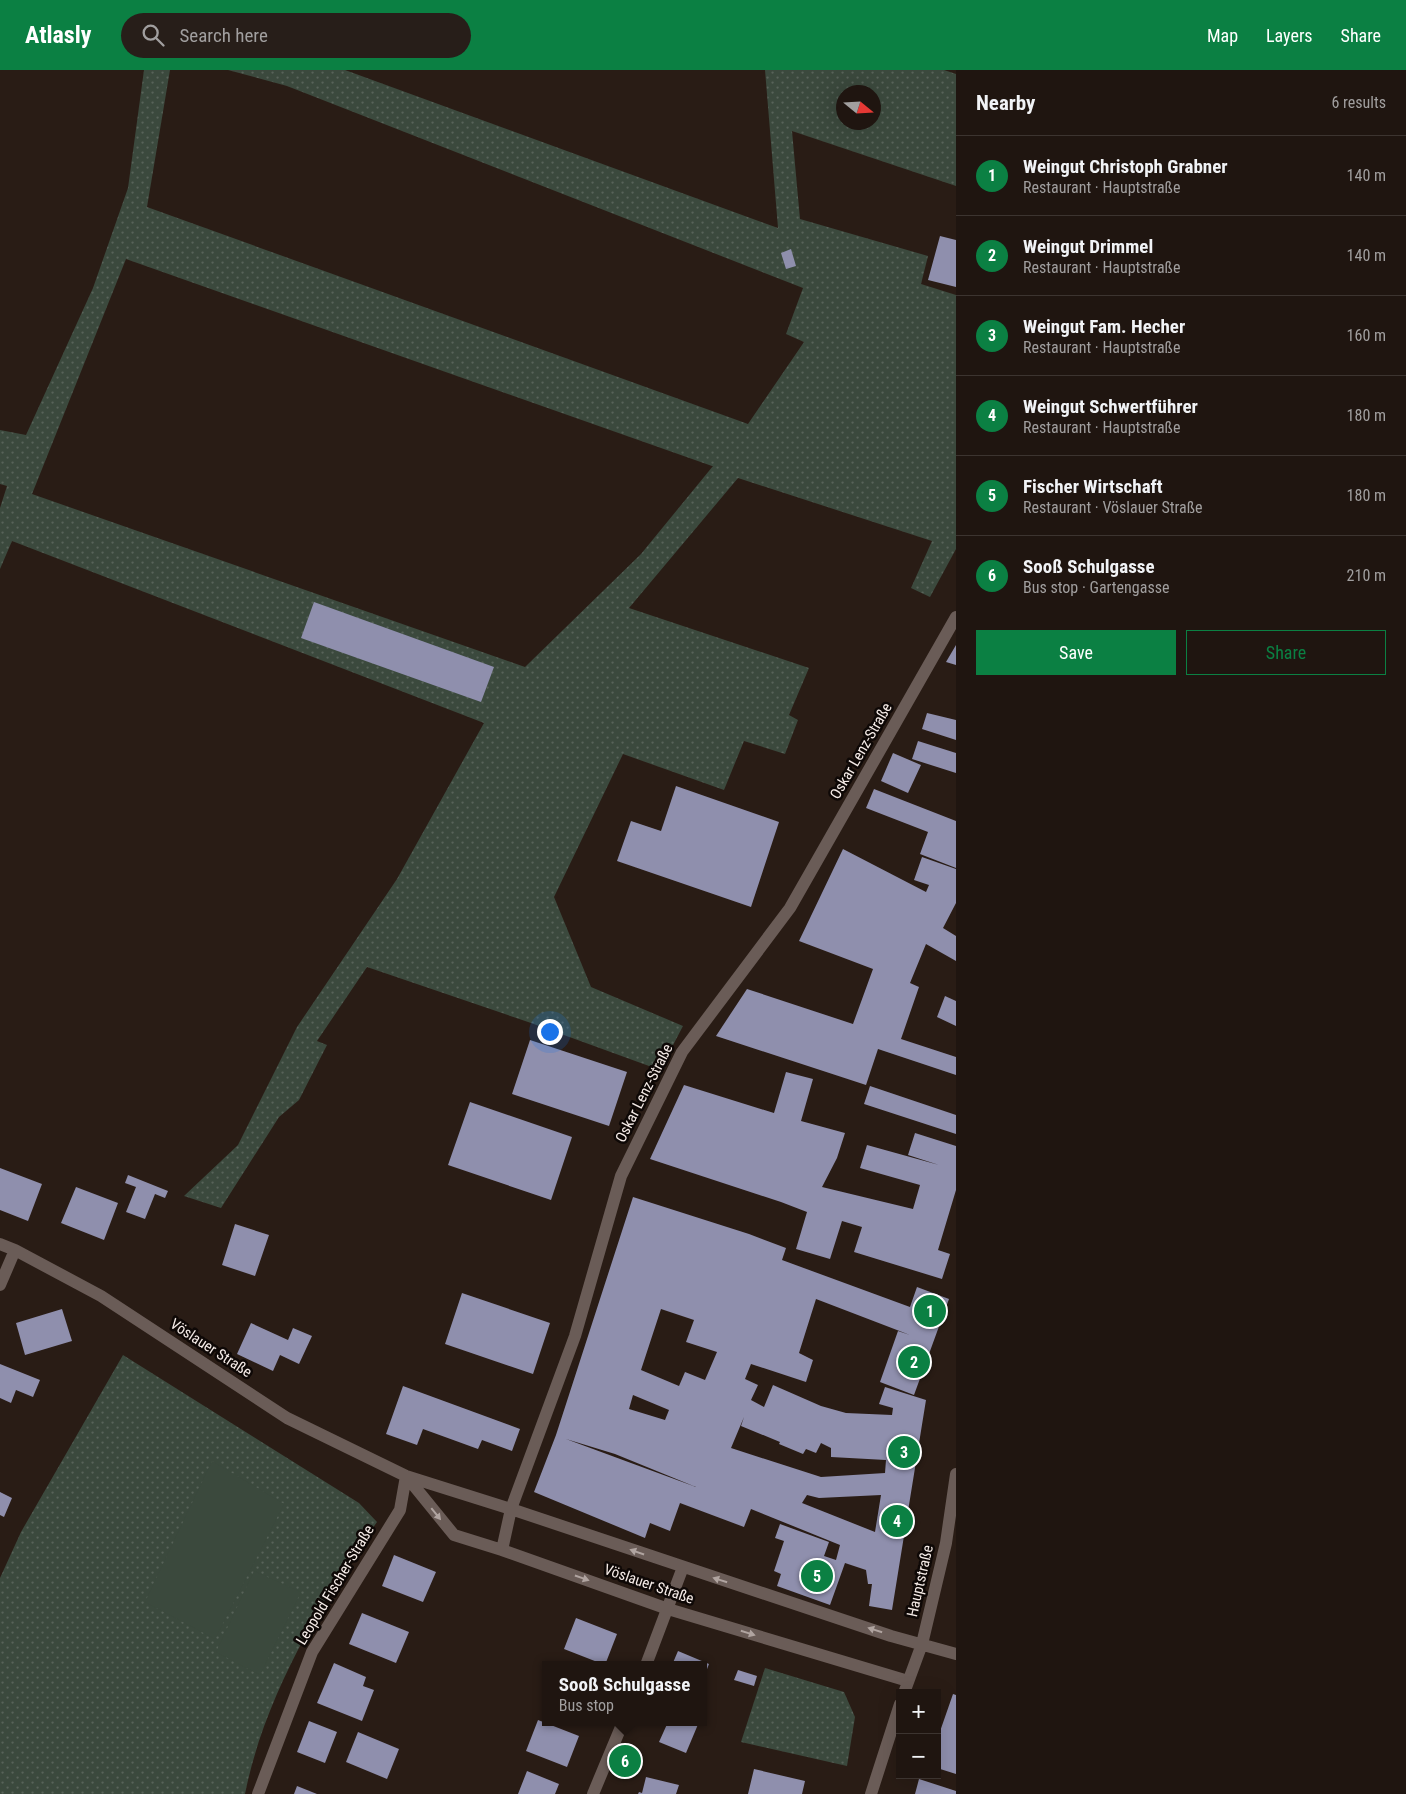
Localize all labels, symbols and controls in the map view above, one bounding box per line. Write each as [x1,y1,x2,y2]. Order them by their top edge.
search box [121,13,471,58]
text: Atlasly [25,21,91,49]
icon: search [139,21,167,49]
text: Search here [179,24,268,47]
text: Map [1207,25,1238,46]
text: Layers [1266,25,1313,46]
text: Share [1341,25,1381,46]
north arrow [836,85,881,130]
text: Nearby [976,91,1035,115]
text: 6 results [1331,93,1386,112]
text: Weingut Christoph Grabner [1023,155,1228,178]
text: 1 [988,166,996,185]
text: 140 m [1347,166,1386,185]
text: Restaurant · Hauptstraße [1023,178,1180,197]
text: Weingut Drimmel [1023,235,1153,258]
text: 2 [988,246,996,265]
text: 140 m [1347,246,1386,265]
text: Restaurant · Hauptstraße [1023,258,1180,277]
text: Weingut Fam. Hecher [1023,315,1185,338]
text: 3 [988,326,996,345]
text: 160 m [1347,326,1386,345]
text: Restaurant · Hauptstraße [1023,338,1180,357]
text: Weingut Schwertführer [1023,395,1198,418]
text: 4 [988,406,996,425]
text: 180 m [1347,406,1386,425]
text: Restaurant · Hauptstraße [1023,418,1180,437]
text: Fischer Wirtschaft [1023,475,1163,498]
text: 5 [988,486,996,505]
text: 180 m [1347,486,1386,505]
text: Restaurant · Vöslauer Straße [1023,498,1203,517]
text: Sooß Schulgasse [1023,555,1154,578]
text: 6 [988,566,996,585]
text: 210 m [1347,566,1386,585]
text: Bus stop · Gartengasse [1023,578,1170,597]
button: Save [976,630,1176,675]
button: Share [1186,630,1386,675]
street label: Oskar Lenz-Straße [826,700,896,802]
your location [537,1019,563,1045]
street label: Oskar Lenz-Straße [611,1041,677,1145]
pin: 1 [914,1292,946,1330]
street label: Vöslauer Straße [167,1315,255,1381]
pin: 2 [898,1343,930,1381]
pin: 3 [888,1433,920,1471]
pin: 4 [881,1502,913,1540]
one-way arrow [431,1507,442,1520]
street label: Leopold Fischer-Straße [292,1522,378,1648]
street label: Hauptstraße [903,1543,937,1619]
one-way arrow [629,1548,644,1555]
pin: 5 [801,1557,833,1595]
street label: Vöslauer Straße [602,1560,696,1608]
one-way arrow [574,1575,589,1582]
one-way arrow [713,1575,728,1583]
one-way arrow [867,1626,882,1634]
one-way arrow [741,1629,756,1637]
popup [542,1661,707,1726]
text: Sooß Schulgasse [559,1673,690,1696]
map controls [896,1689,941,1779]
button: + [896,1689,941,1734]
text: Bus stop [559,1696,614,1715]
button: − [896,1734,941,1779]
pin: 6 [609,1742,641,1780]

